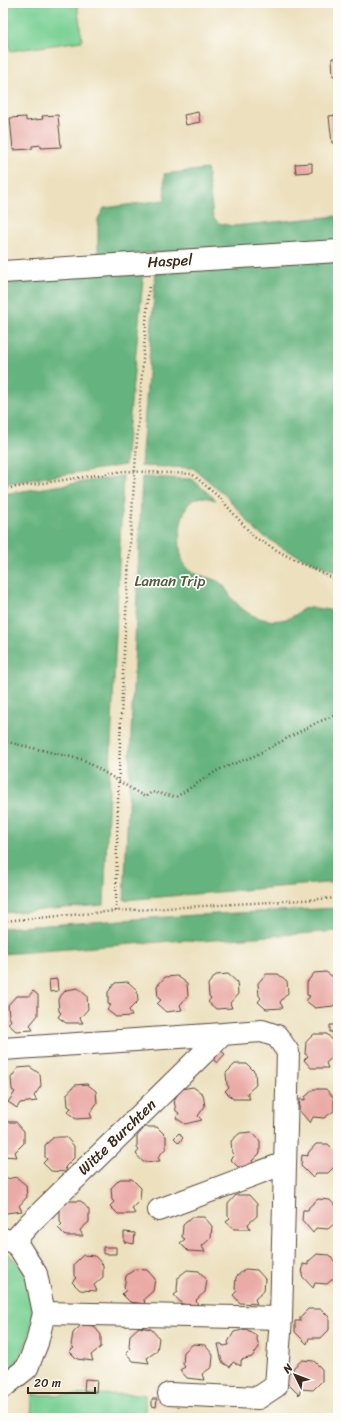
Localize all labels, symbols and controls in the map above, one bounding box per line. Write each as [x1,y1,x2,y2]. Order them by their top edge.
street label: Haspel [147,247,194,275]
park label: Laman Trip [135,568,205,594]
street label: Witte Burchten [72,1092,162,1182]
north arrow [275,1355,315,1395]
text: N [278,1359,298,1379]
scale bar [28,1369,95,1395]
text: 20 m [34,1372,61,1394]

